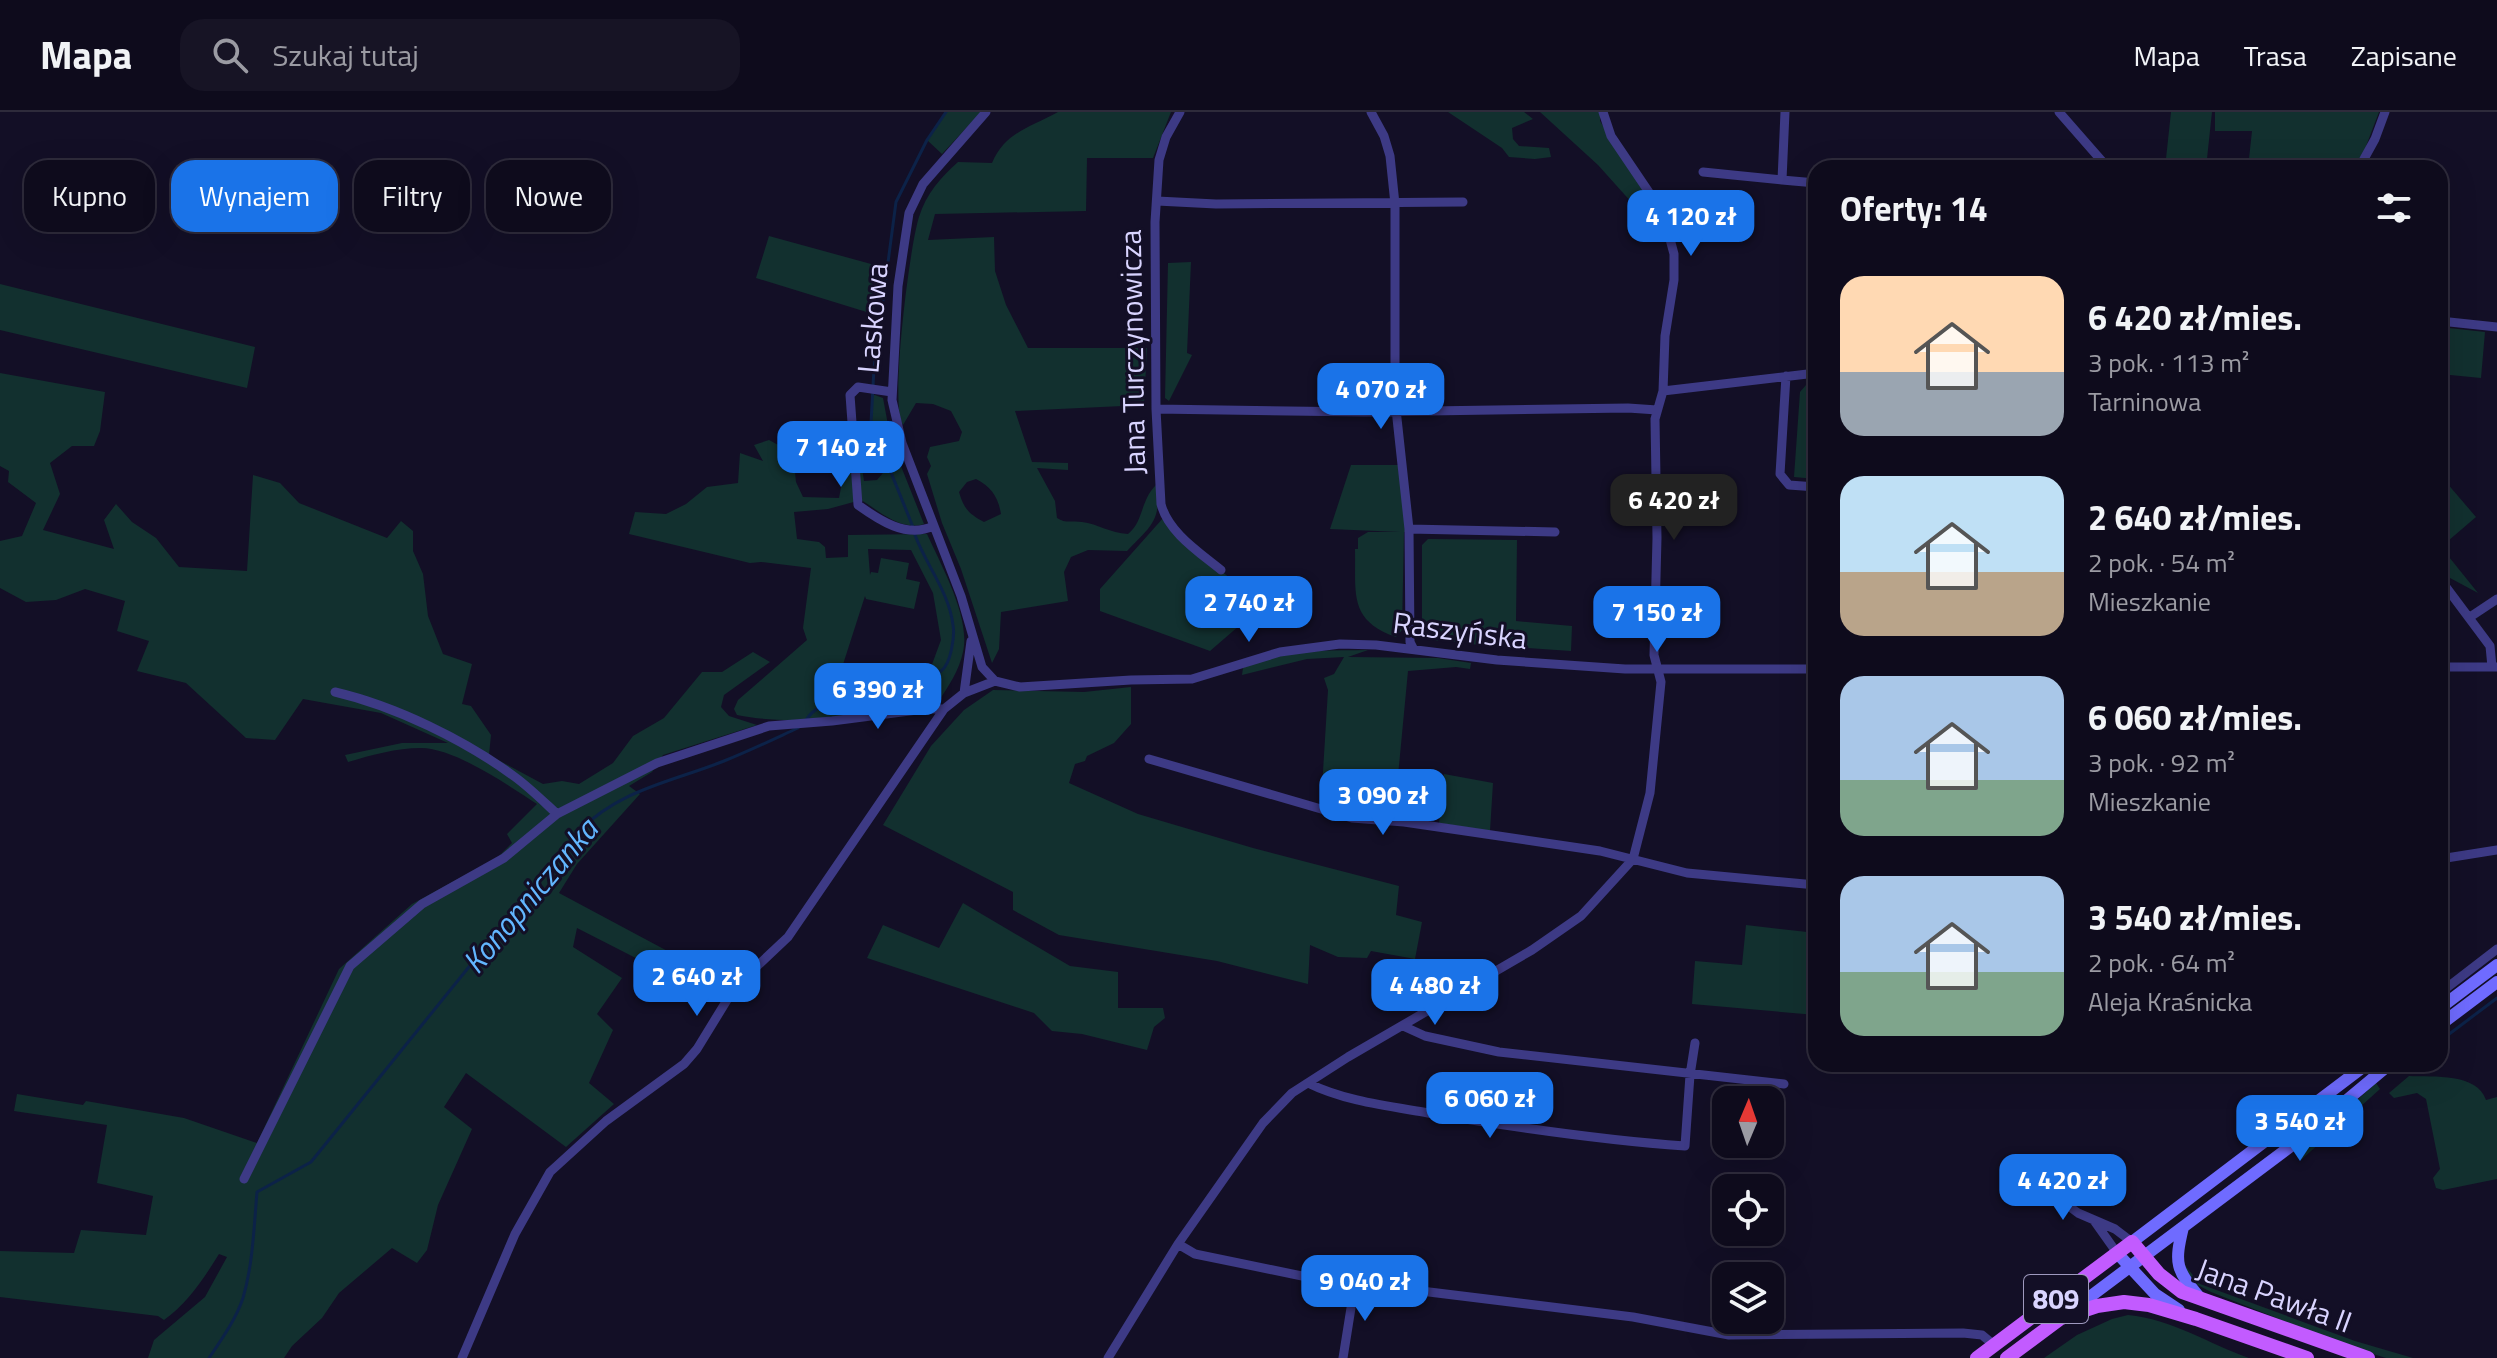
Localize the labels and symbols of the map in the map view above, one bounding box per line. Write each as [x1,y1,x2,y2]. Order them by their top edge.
pin: 4 120 zł [1608,190,1774,258]
street label: Jana Turczynowicza [1107,229,1157,475]
street label: Laskowa [844,261,900,375]
pin: 4 070 zł [1298,363,1464,431]
pin: 7 140 zł [758,421,924,489]
pin: 6 420 zł [1591,474,1757,542]
pin: 2 740 zł [1166,576,1332,644]
pin: 7 150 zł [1574,586,1740,654]
street label: Raszyńska [1390,599,1530,661]
pin: 6 390 zł [795,663,961,731]
pin: 3 090 zł [1300,769,1466,837]
water label: Konopniczanka [450,806,610,984]
pin: 2 640 zł [614,950,780,1018]
pin: 4 480 zł [1352,959,1518,1027]
pin: 6 060 zł [1407,1072,1573,1140]
north arrow [1712,1086,1784,1158]
pin: 3 540 zł [2217,1095,2383,1163]
pin: 4 420 zł [1980,1154,2146,1222]
street label: Jana Pawła II [2190,1246,2359,1344]
pin: 9 040 zł [1282,1255,1448,1323]
road number: 809 [2024,1275,2088,1323]

